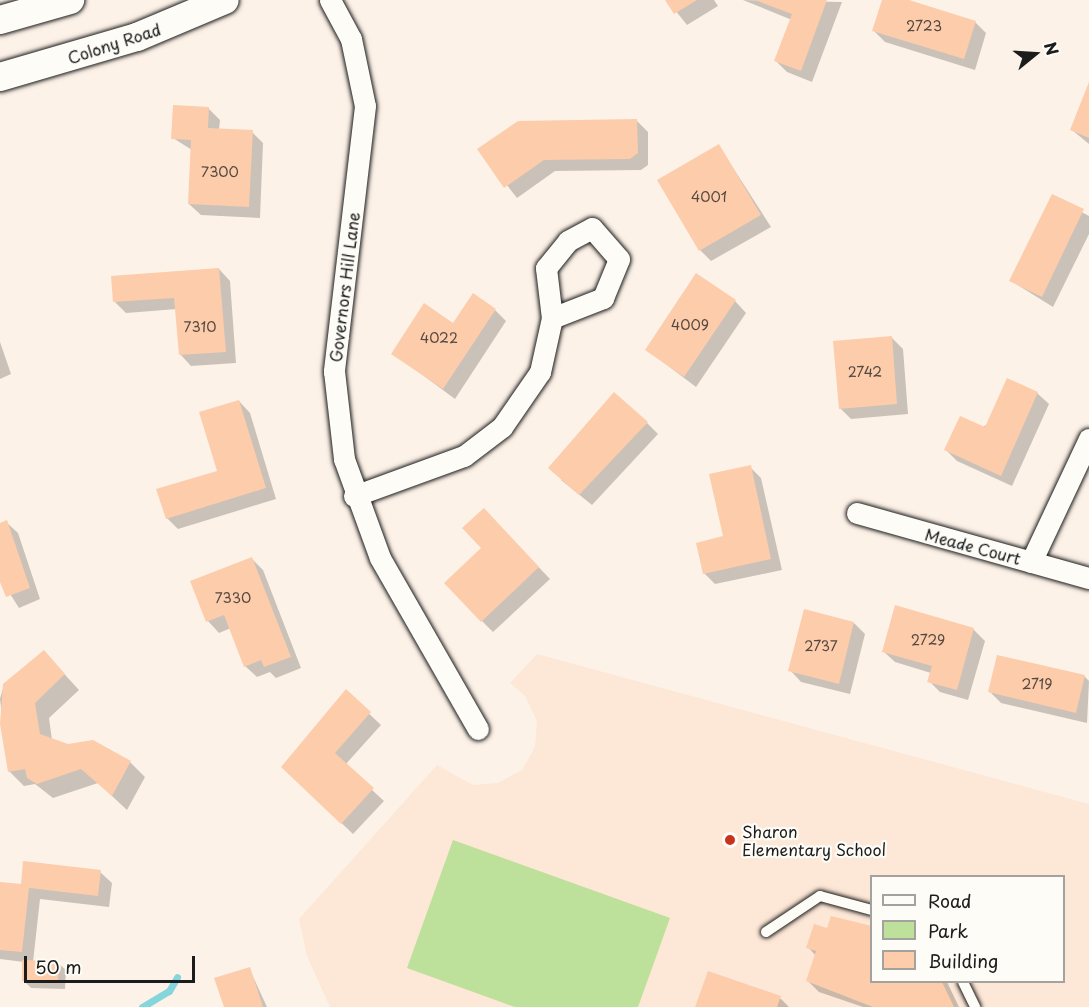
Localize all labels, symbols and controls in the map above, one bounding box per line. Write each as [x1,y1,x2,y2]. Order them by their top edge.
house number: 2723 [906,18,942,34]
street label: Colony Road [65,19,163,67]
north arrow [1005,24,1065,84]
text: N [1039,39,1065,58]
house number: 7300 [201,164,239,180]
house number: 4001 [691,189,727,205]
street label: Governors Hill Lane [325,210,363,364]
house number: 4009 [671,317,709,333]
house number: 7310 [184,319,216,335]
house number: 4022 [420,330,458,346]
house number: 2742 [848,364,882,380]
street label: Meade Court [922,524,1024,568]
house number: 7330 [215,590,251,606]
house number: 2729 [911,632,945,648]
house number: 2737 [804,638,838,654]
house number: 2719 [1022,676,1052,692]
place label: Sharon Elementary School [742,821,886,859]
marker: Sharon Elementary School [723,833,737,847]
legend [870,875,1065,983]
text: Road [928,887,972,914]
text: Park [928,917,968,944]
scale bar [27,944,198,982]
text: Building [928,947,998,974]
text: 50 m [35,953,82,980]

